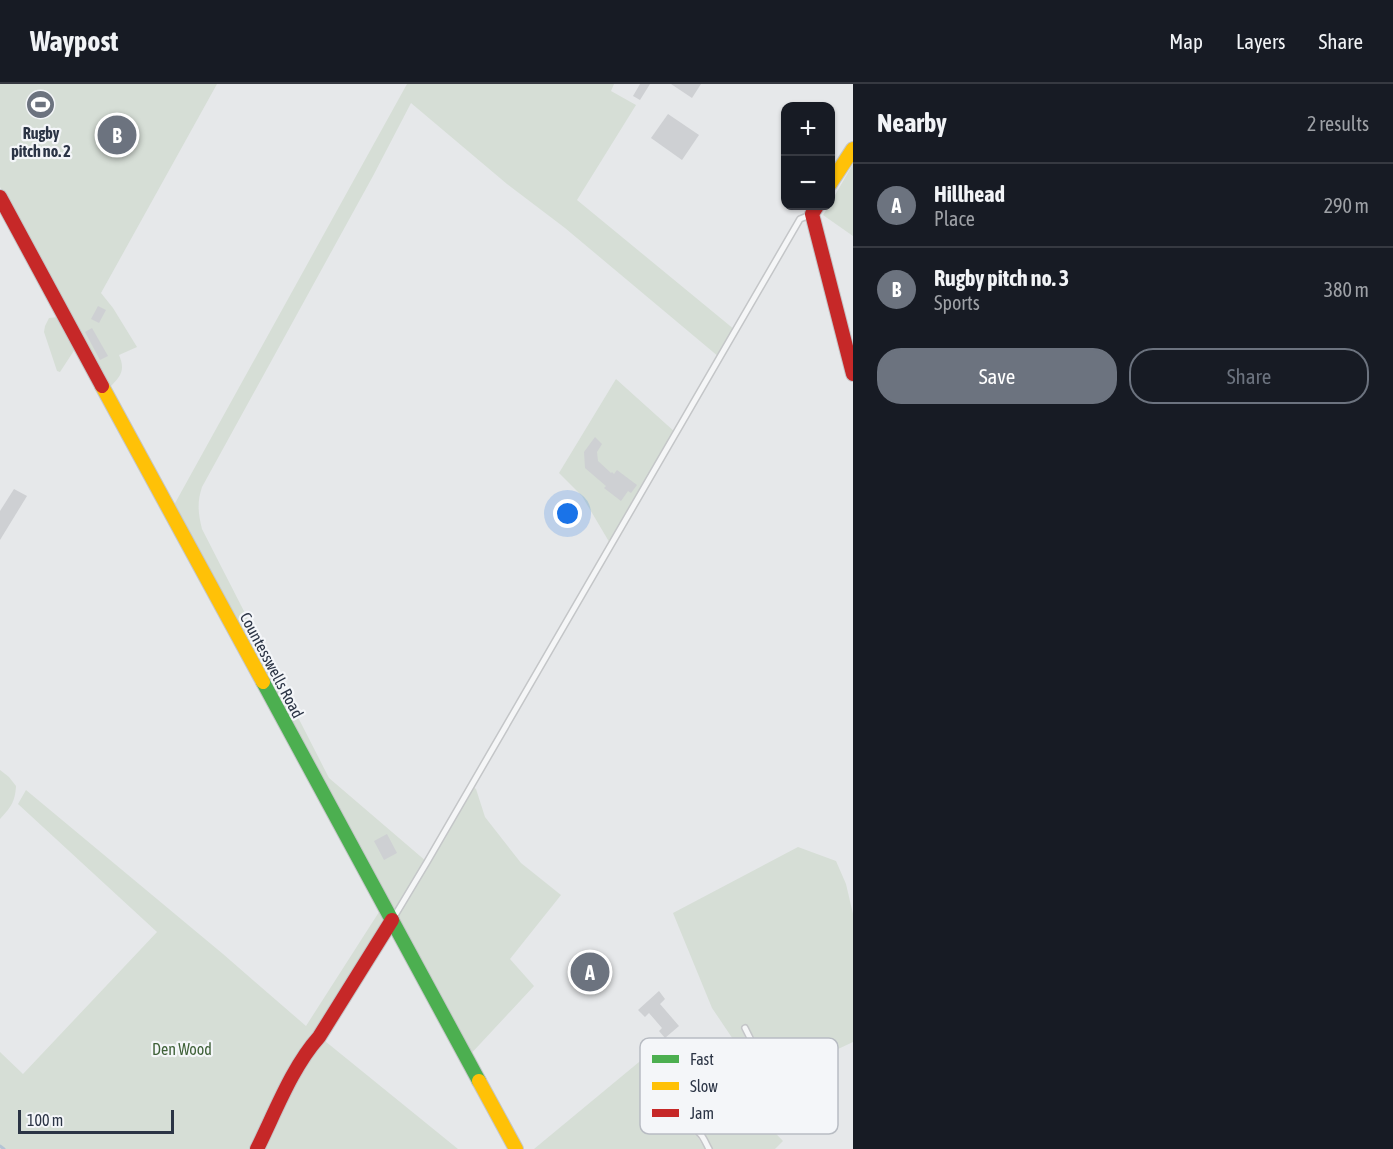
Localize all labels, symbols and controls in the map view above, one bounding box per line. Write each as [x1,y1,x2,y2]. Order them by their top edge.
text: Waypost [30,25,118,57]
text: Map [1169,29,1203,53]
text: Layers [1236,29,1286,53]
text: Share [1319,29,1363,53]
sports icon: Rugby pitch no. 2 [25,89,57,121]
map controls [781,102,835,210]
button: + [781,102,835,156]
text: Nearby [877,108,947,138]
pin: B [98,112,136,158]
text: 2 results [1307,112,1369,135]
place label: Rugby pitch no. 2 [11,124,71,160]
button: − [781,156,835,210]
text: Hillhead [934,181,1005,207]
text: A [892,194,901,217]
text: 290 m [1324,194,1369,217]
text: Place [934,207,975,230]
text: Rugby pitch no. 3 [934,265,1069,291]
text: B [892,278,901,301]
text: 380 m [1324,278,1369,301]
text: Sports [934,291,980,314]
button: Save [877,348,1117,404]
button: Share [1129,348,1369,404]
your location [553,499,582,528]
street label: Countesswells Road [237,609,307,721]
pin: A [570,950,610,994]
legend [640,1038,838,1134]
park label: Den Wood [152,1040,212,1058]
text: Fast [690,1050,714,1068]
text: Slow [690,1077,718,1095]
text: Jam [690,1104,714,1122]
scale bar [18,1107,174,1134]
text: 100 m [27,1111,63,1129]

